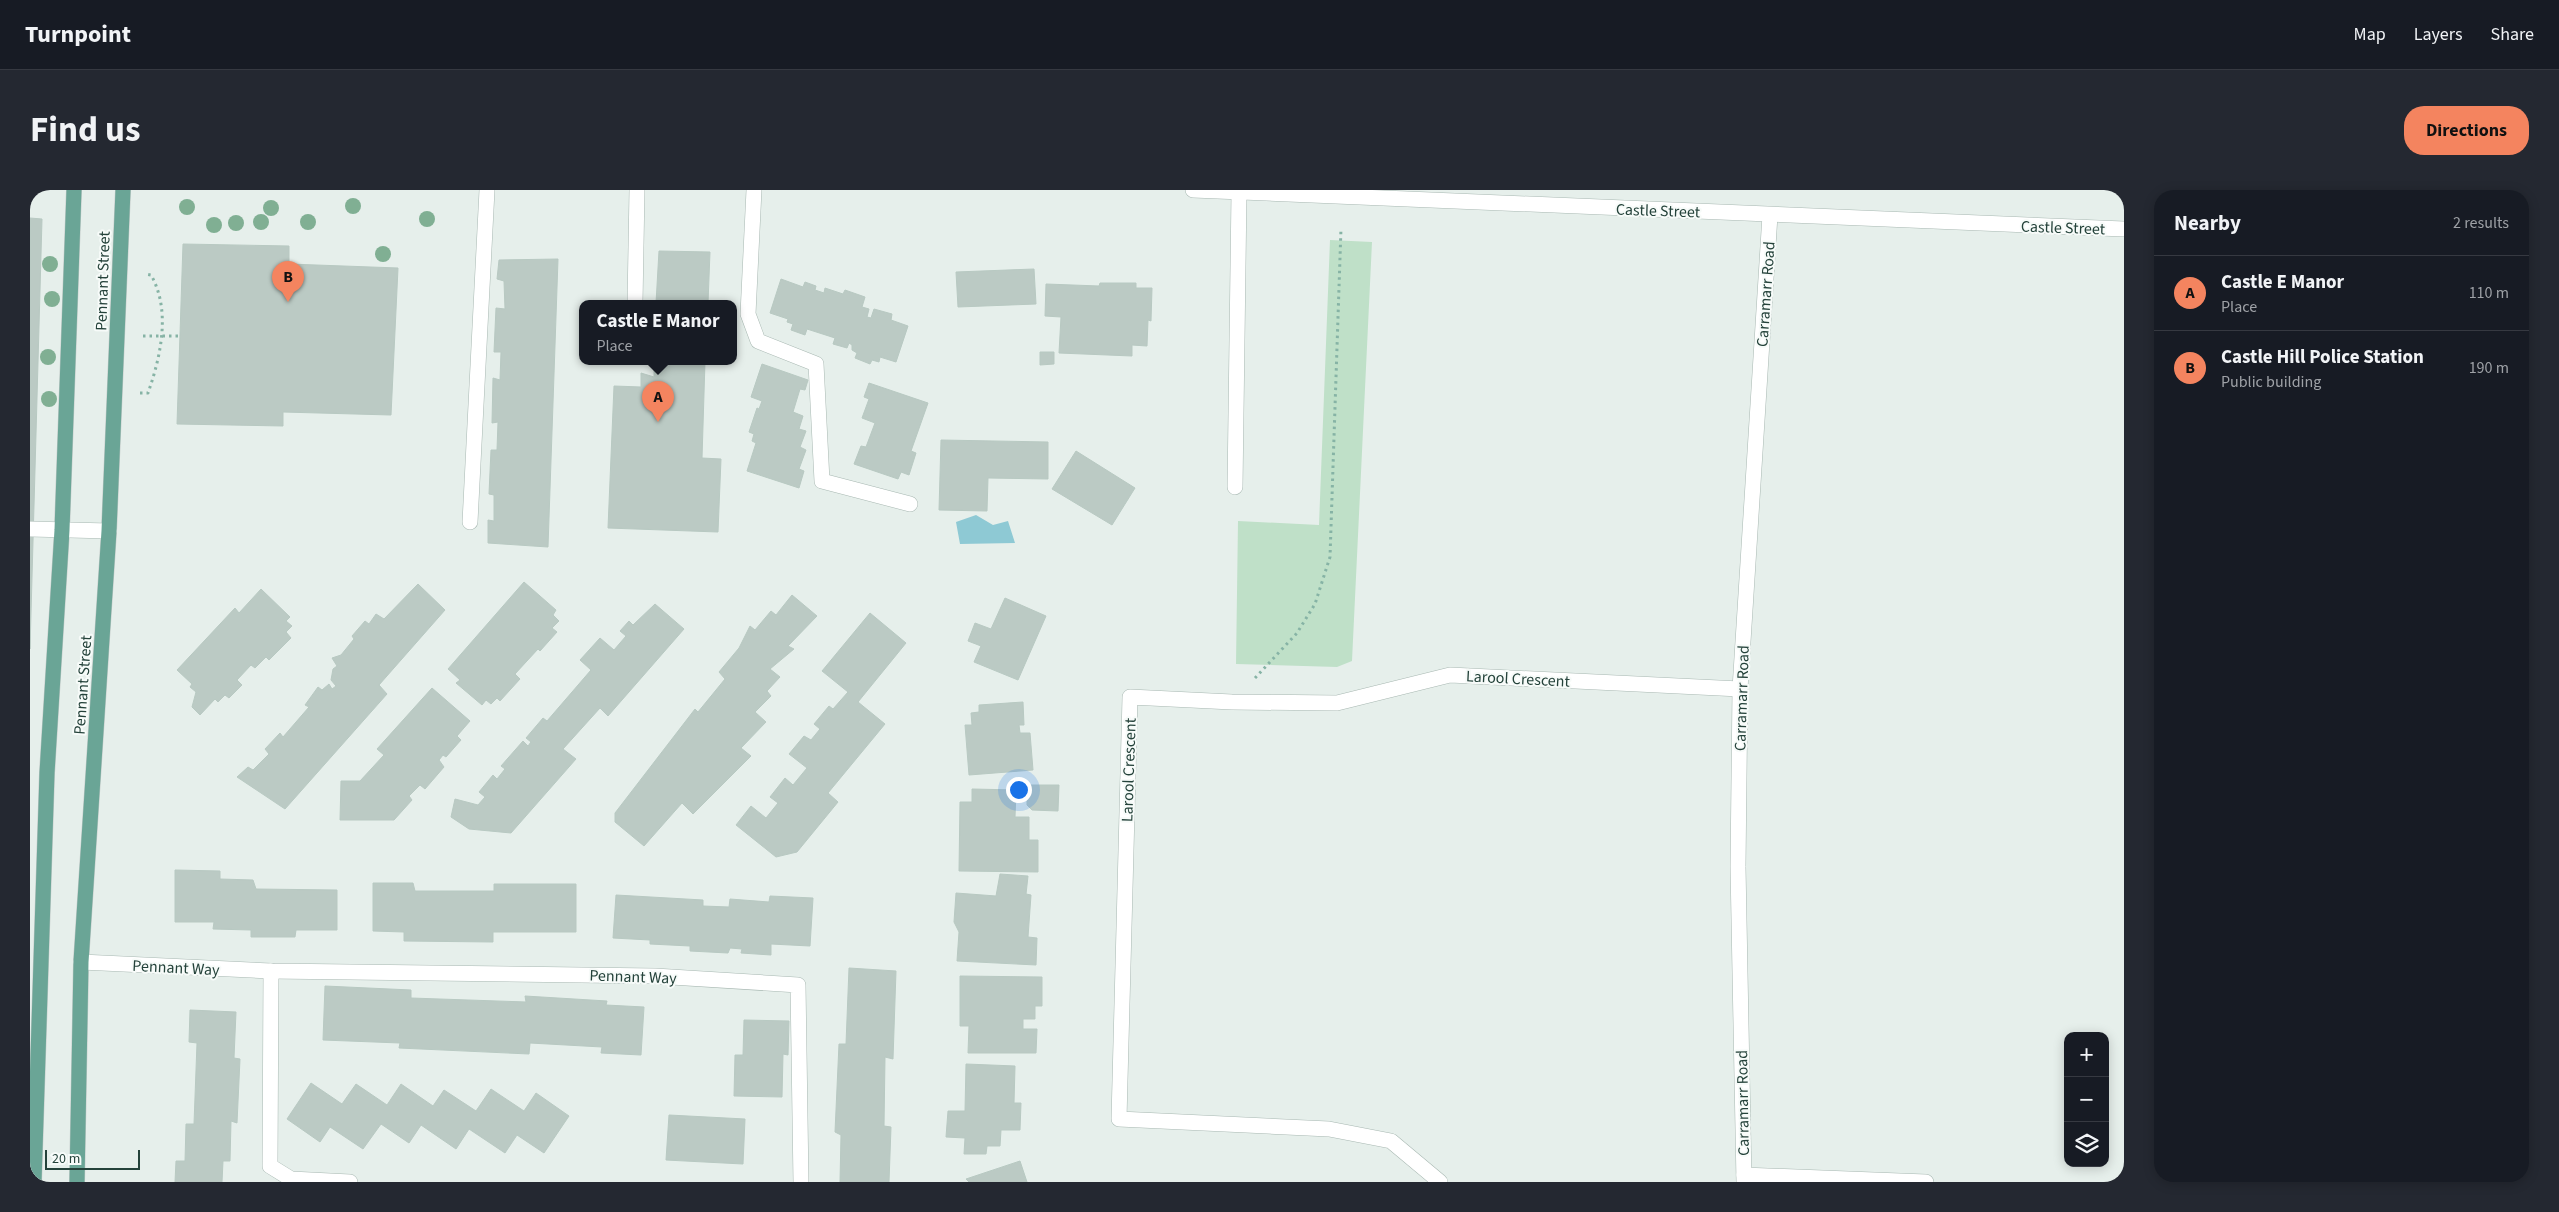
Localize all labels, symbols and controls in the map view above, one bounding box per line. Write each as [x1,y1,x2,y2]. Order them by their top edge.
text: Turnpoint [25,17,131,52]
text: Map [2354,22,2386,47]
text: Layers [2414,22,2463,47]
text: Share [2491,22,2534,47]
text: Find us [30,105,140,155]
button: Directions [2404,106,2529,155]
street label: Castle Street [1615,199,1701,223]
text: Nearby [2174,208,2241,238]
text: 2 results [2453,212,2509,234]
street label: Castle Street [2020,216,2106,240]
street label: Pennant Street [90,230,116,331]
street label: Carramarr Road [1751,240,1781,348]
pin: B [272,261,304,302]
text: Castle E Manor [2221,269,2344,296]
text: A [2185,282,2195,304]
text: 110 m [2469,282,2509,304]
text: Place [2221,296,2257,318]
popup [579,300,737,365]
text: Castle E Manor [596,308,720,335]
text: Place [596,335,633,357]
text: Castle Hill Police Station [2221,344,2424,371]
text: B [2185,357,2195,379]
text: 190 m [2469,357,2509,379]
text: Public building [2221,371,2321,393]
pin: A [642,381,674,422]
street label: Pennant Street [69,634,97,736]
street label: Carramarr Road [1729,645,1755,751]
street label: Larool Crescent [1465,665,1571,693]
street label: Larool Crescent [1116,717,1142,822]
your location [1006,777,1032,803]
street label: Pennant Way [132,955,221,981]
street label: Pennant Way [589,964,678,990]
map controls [2064,1032,2109,1167]
button: + [2064,1032,2109,1077]
street label: Carramarr Road [1731,1050,1755,1156]
button: − [2064,1077,2109,1122]
button: layers [2064,1122,2109,1167]
scale bar [45,1147,140,1170]
text: 20 m [52,1149,80,1169]

